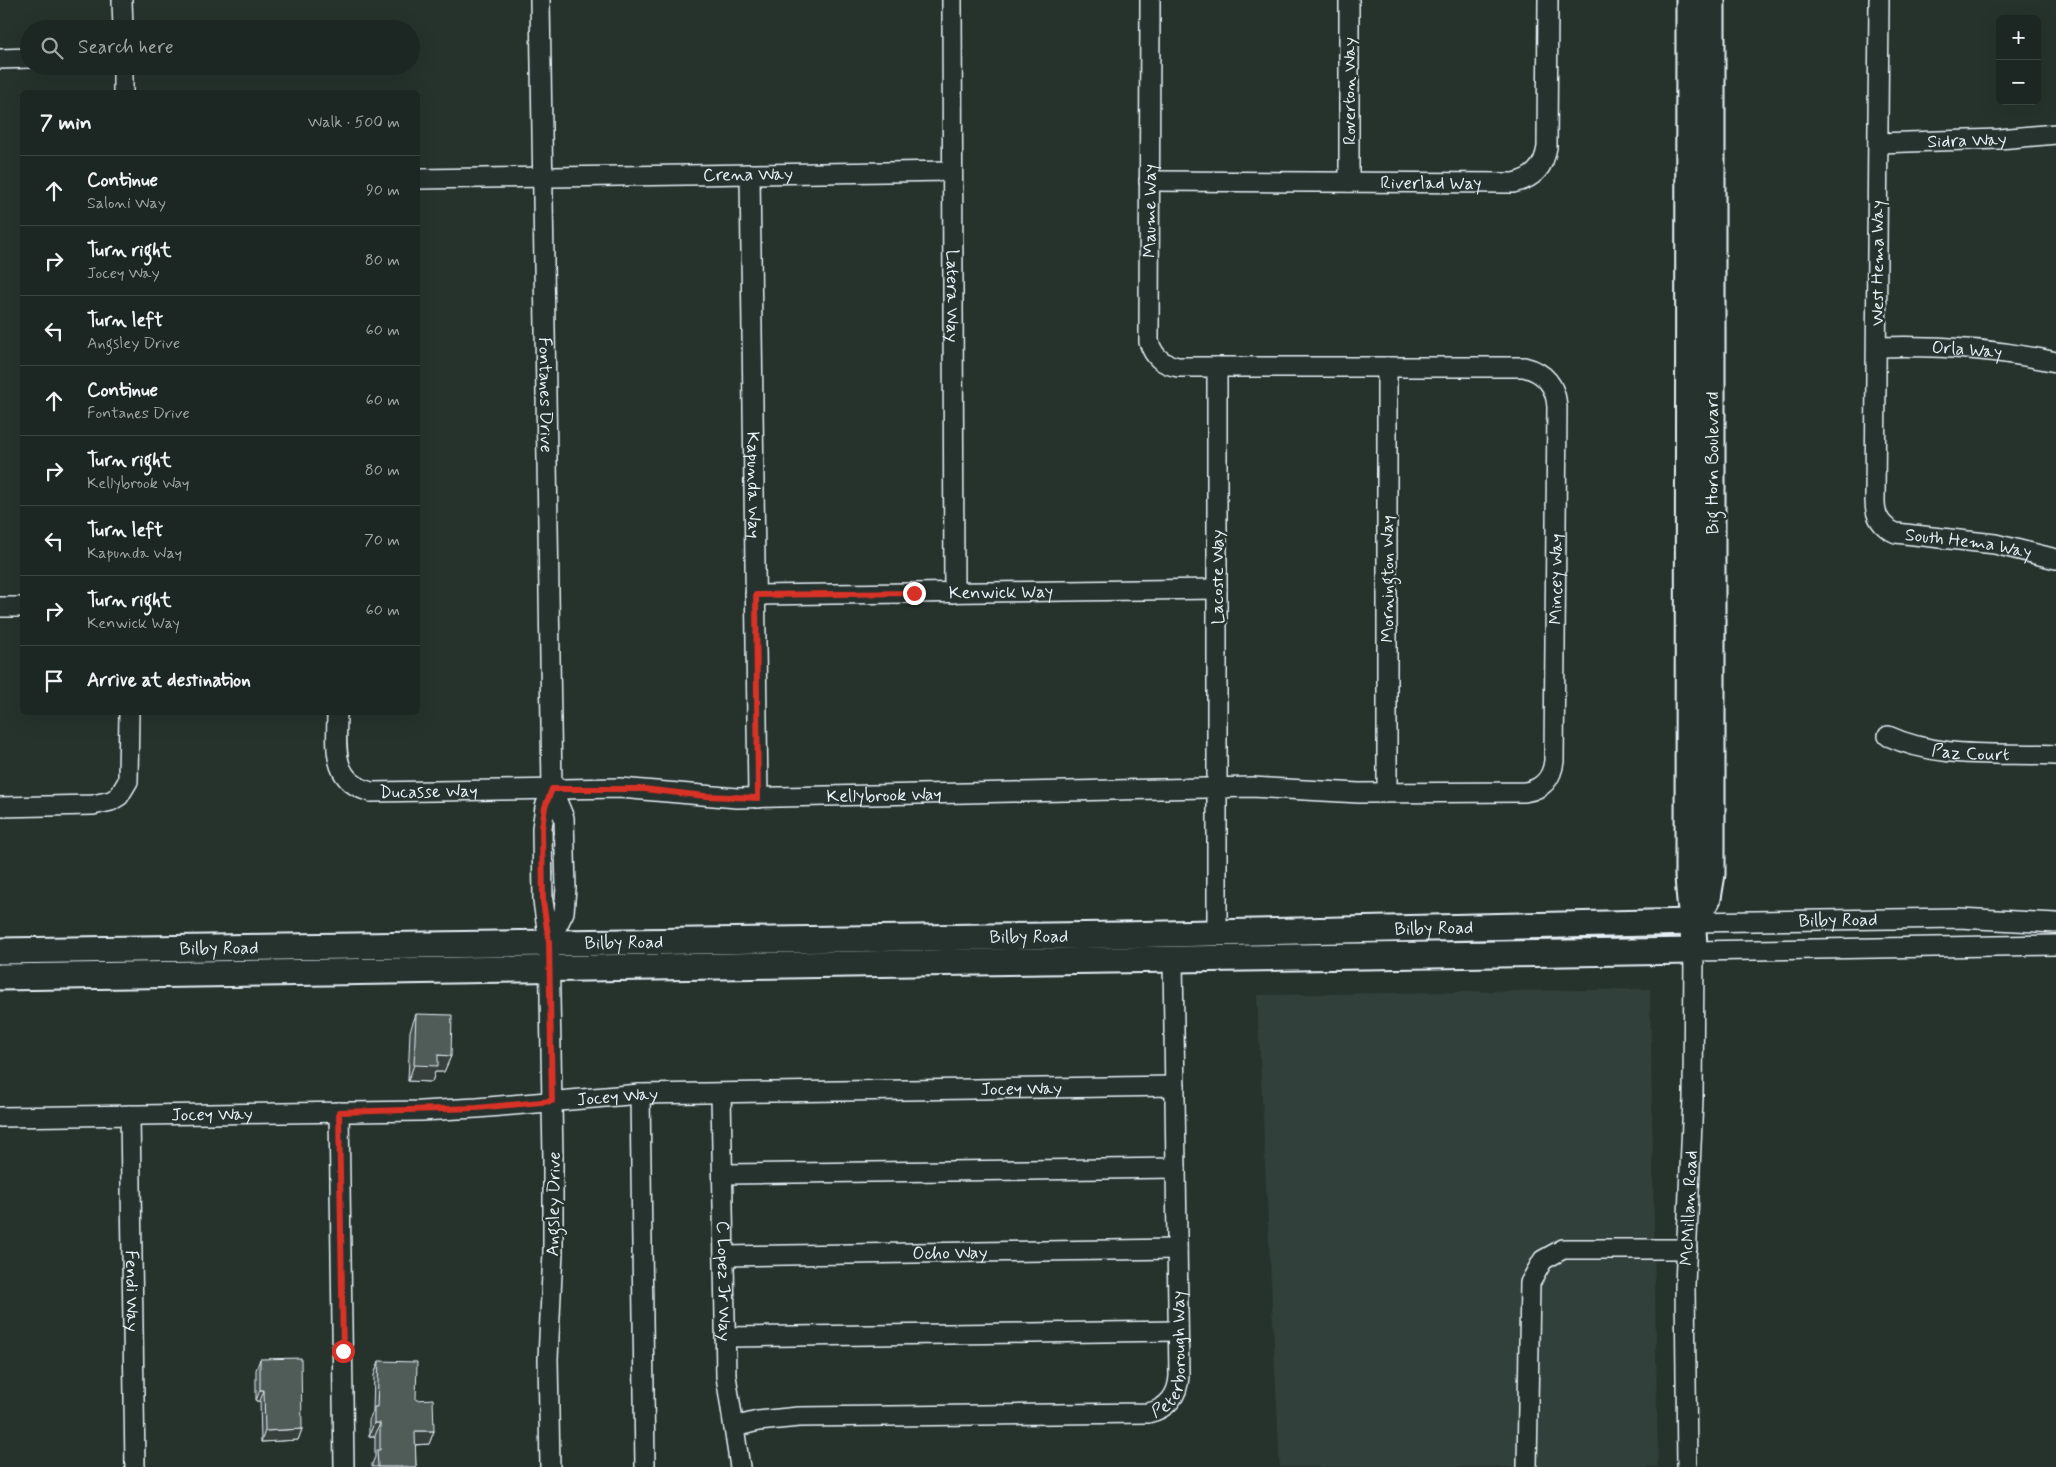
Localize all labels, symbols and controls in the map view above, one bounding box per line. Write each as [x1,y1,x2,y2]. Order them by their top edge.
map controls [1996,15,2041,105]
button: + [1996,15,2041,60]
search box [20,20,420,75]
icon: search [38,34,66,62]
text: Search here [78,35,174,60]
street label: Roverton Way [1338,37,1362,145]
button: − [1996,60,2041,105]
text: 7 min [40,109,92,137]
text: Walk · 500 m [308,112,400,133]
street label: Sidra Way [1927,127,2008,154]
street label: Crena Way [703,162,793,188]
street label: Maume Way [1138,164,1163,258]
text: Continue [87,168,158,193]
street label: Riverlad Way [1380,171,1482,196]
icon: ahead [40,177,68,205]
text: 90 m [366,180,400,201]
text: Saloni Way [87,193,166,214]
street label: West Hema Way [1866,200,1890,326]
text: Turn right [87,238,171,263]
icon: right [40,247,68,275]
text: 80 m [365,250,400,271]
street label: Latera Way [940,250,964,342]
text: Jocey Way [87,263,160,284]
text: Turn left [87,308,163,333]
icon: left [40,317,68,345]
text: 60 m [366,320,400,341]
text: Angsley Drive [87,333,180,354]
street label: Orla Way [1931,336,2003,365]
street label: Fontanes Drive [532,337,558,453]
text: Continue [87,378,158,403]
icon: ahead [40,387,68,415]
text: 60 m [366,390,400,411]
street label: Big Horn Boulevard [1701,391,1727,535]
text: Fontanes Drive [87,403,190,424]
street label: Kapunda Way [740,431,766,539]
text: Turn right [87,448,171,473]
icon: right [40,457,68,485]
text: 80 m [365,460,400,481]
text: Kellybrook Way [87,473,189,494]
street label: Mornington Way [1376,515,1402,643]
text: Turn left [87,518,163,543]
street label: South Hema Way [1904,523,2034,566]
icon: left [40,527,68,555]
text: 70 m [364,530,400,551]
street label: Lacoste Way [1206,530,1230,624]
street label: Mincey Way [1544,534,1569,625]
text: Kapunda Way [87,543,182,564]
street label: Kenwick Way [949,580,1053,605]
route end [903,582,926,605]
text: Turn right [87,588,171,613]
icon: right [40,597,68,625]
text: 60 m [366,600,400,621]
text: Kenwick Way [87,613,180,634]
icon: arrive [40,667,68,695]
text: Arrive at destination [87,668,251,693]
street label: Paz Court [1930,739,2010,767]
street label: Ducasse Way [379,779,478,805]
street label: Kellybrook Way [826,783,942,809]
street label: Bilby Road [1798,908,1878,933]
street label: Bilby Road [1394,916,1474,942]
street label: Bilby Road [989,925,1069,950]
street label: Bilby Road [584,931,664,956]
street label: Bilby Road [179,936,259,961]
street label: Jocey Way [980,1077,1062,1102]
street label: Jocey Way [576,1083,658,1112]
street label: Jocey Way [171,1102,253,1128]
street label: McMillan Road [1675,1150,1704,1266]
street label: Angsley Drive [541,1151,569,1257]
street label: C Lopez Jr Way [710,1220,736,1342]
street label: Ocho Way [912,1241,988,1266]
street label: Fendi Way [119,1250,144,1332]
street label: Peterborough Way [1148,1290,1192,1424]
route start [332,1340,355,1363]

